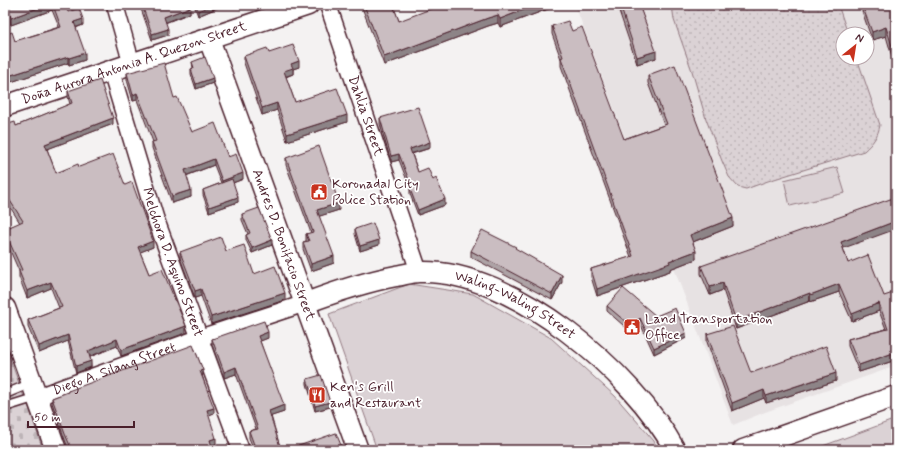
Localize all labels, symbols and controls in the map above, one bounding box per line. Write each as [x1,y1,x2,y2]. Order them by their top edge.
street label: Doña Aurora Antonia A. Quezon Street [19,17,250,109]
north arrow [835,26,875,66]
text: N [853,30,866,46]
street label: Dahlia Street [344,73,388,159]
street label: Andres D. Bonifacio Street [248,167,320,324]
place label: Koronadal City Police Station [332,175,419,209]
public building icon: Koronadal City Police Station [309,182,329,202]
street label: Melchora D. Aquino Street [138,186,208,340]
street label: Waling-Waling Street [453,267,579,344]
place label: Land Transportation Office [645,310,772,344]
public building icon: Land Transportation Office [622,317,642,337]
street label: Diego A. Silang Street [50,338,178,400]
place label: Ken's Grill and Restaurant [330,378,422,412]
restaurant icon: Ken's Grill and Restaurant [307,385,327,405]
scale bar [28,403,134,429]
text: 50 m [34,410,61,426]

